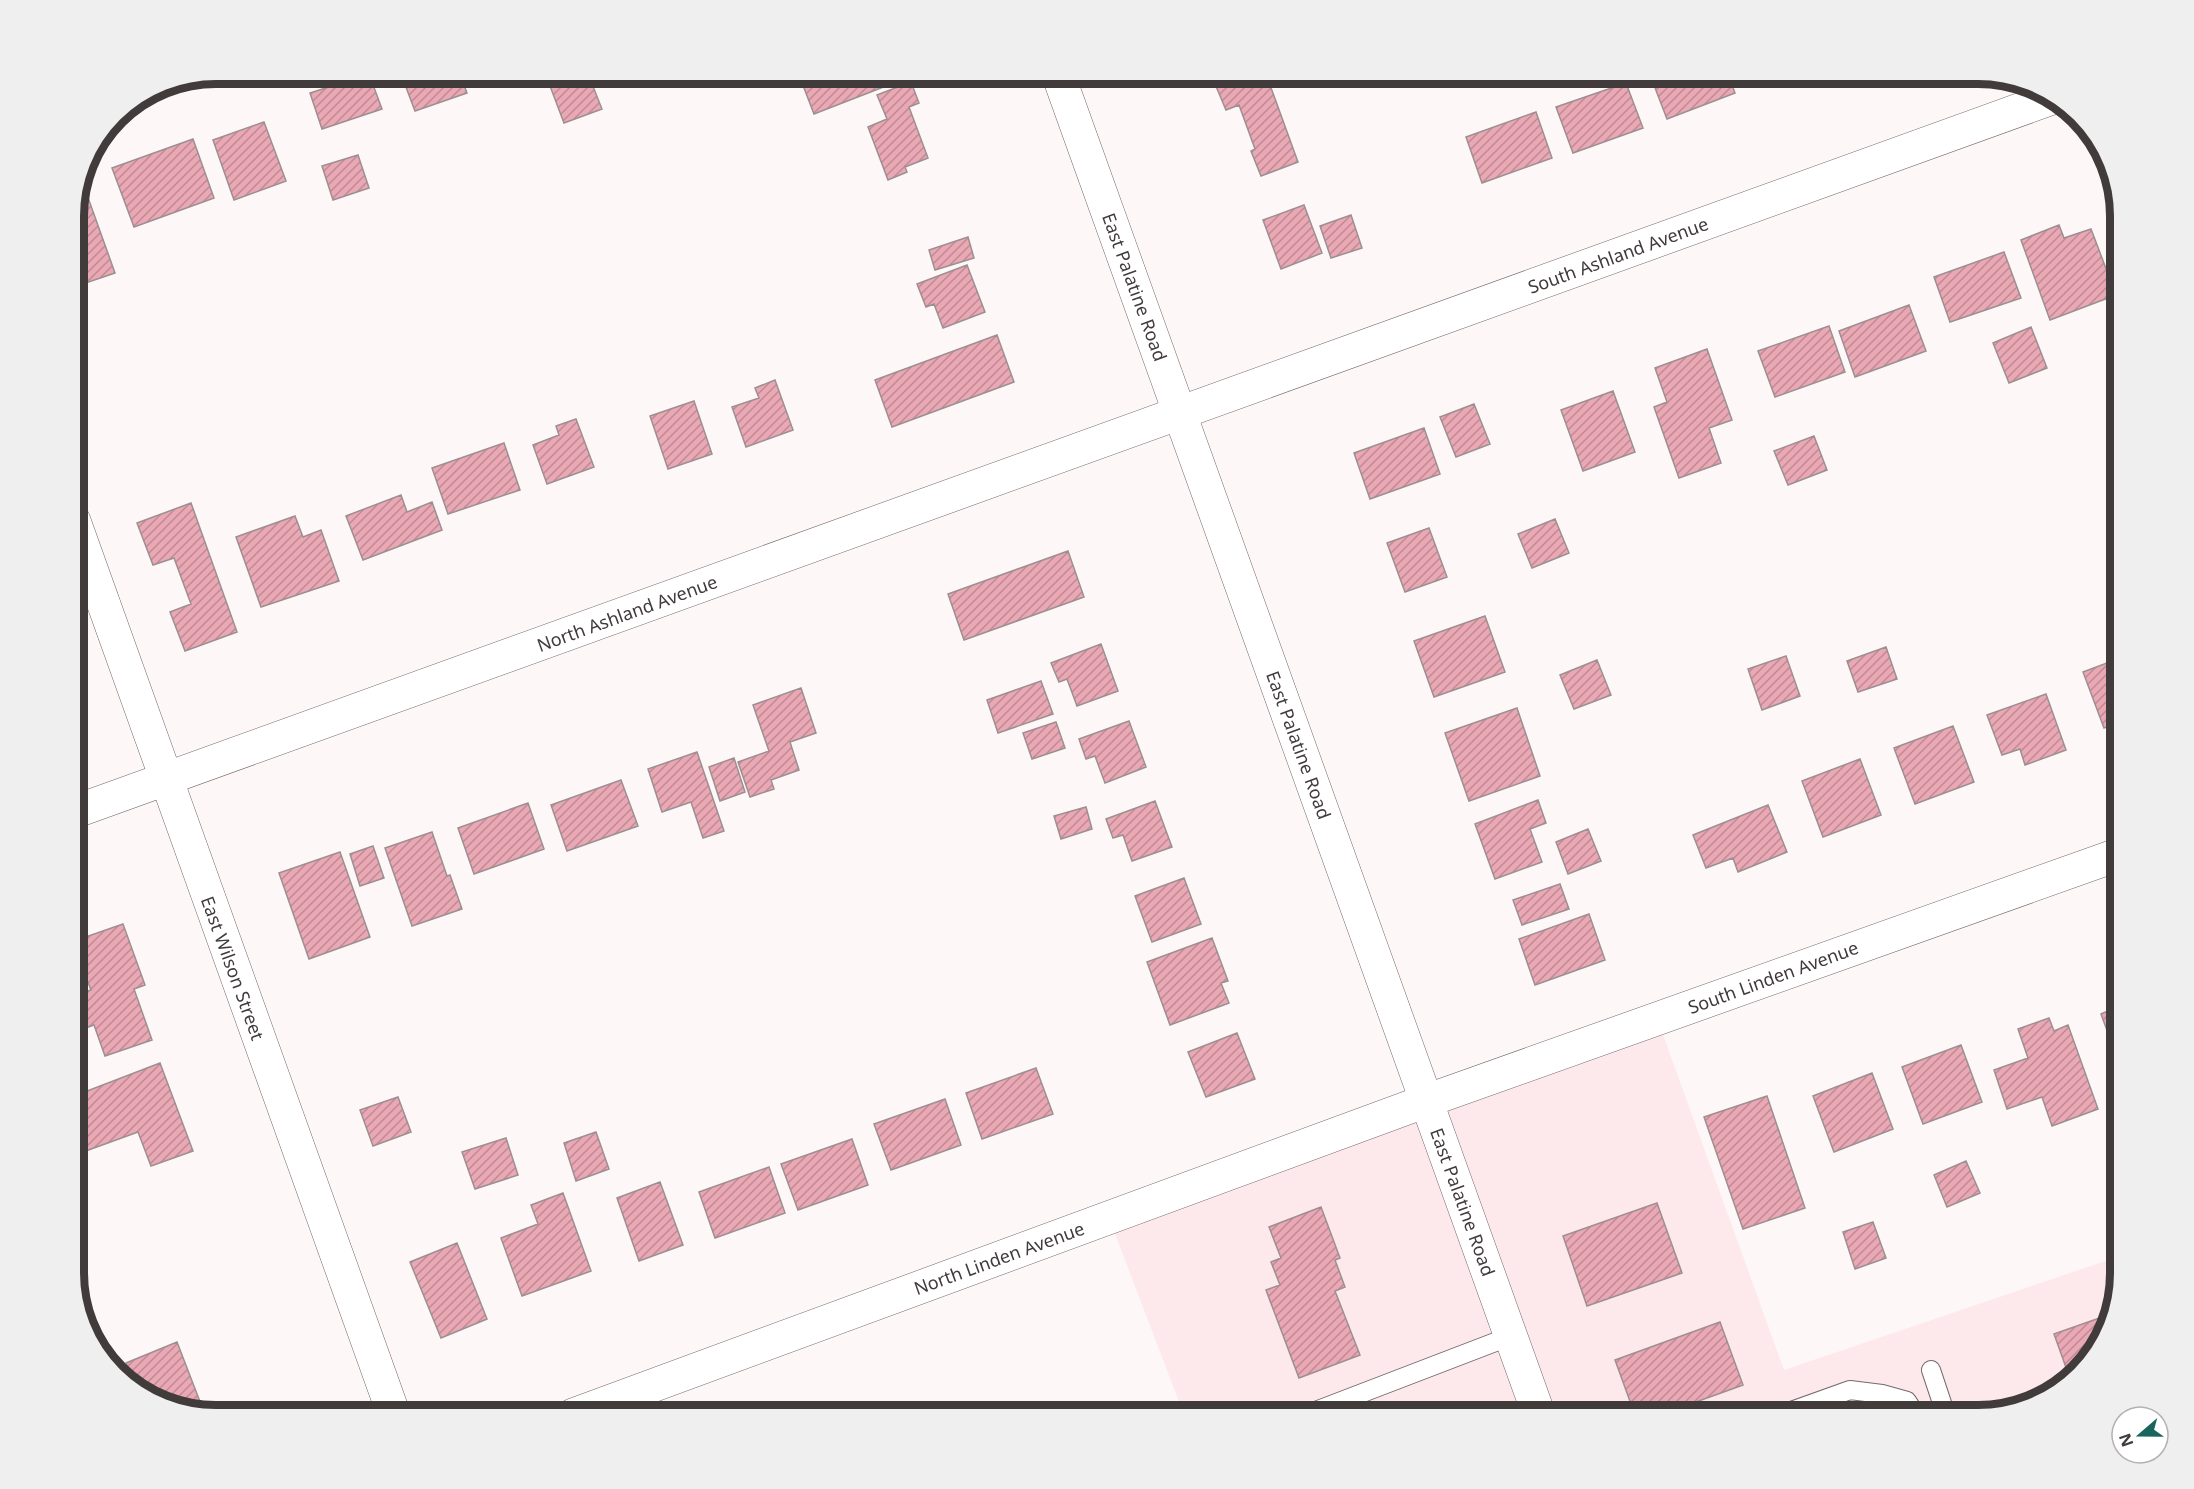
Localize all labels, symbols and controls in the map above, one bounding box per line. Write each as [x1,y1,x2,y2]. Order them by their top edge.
street label: East Palatine Road [1097,210,1173,364]
street label: South Ashland Avenue [1525,211,1711,299]
street label: North Ashland Avenue [533,569,721,657]
street label: East Palatine Road [1261,668,1337,822]
street label: East Wilson Street [196,893,270,1044]
street label: South Linden Avenue [1684,935,1862,1019]
street label: East Palatine Road [1425,1125,1501,1279]
street label: North Linden Avenue [910,1216,1088,1300]
north arrow [2110,1405,2170,1465]
text: N [2113,1430,2138,1450]

